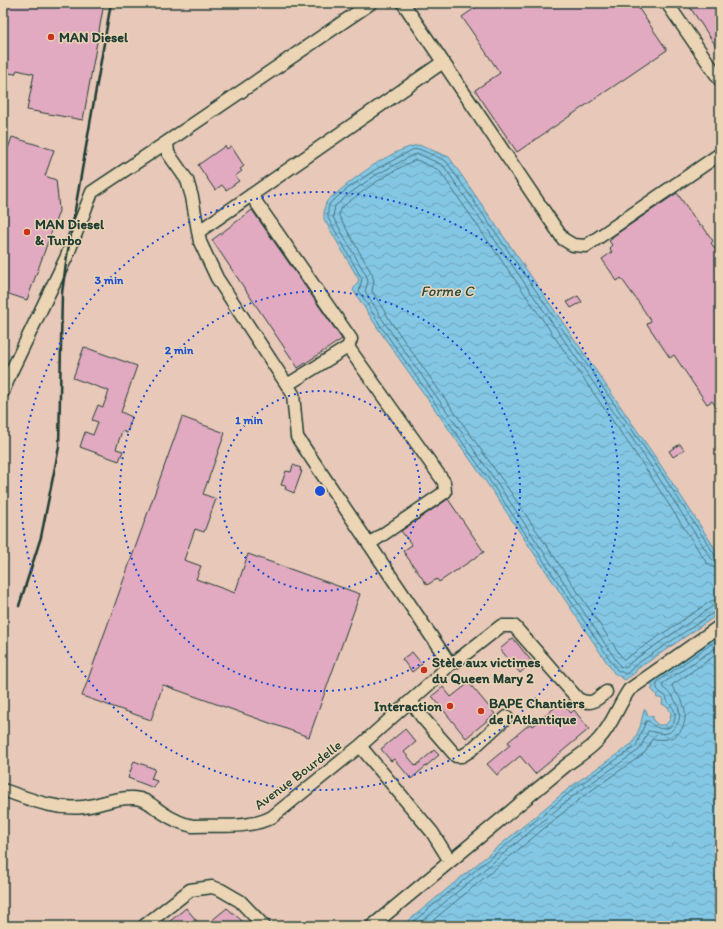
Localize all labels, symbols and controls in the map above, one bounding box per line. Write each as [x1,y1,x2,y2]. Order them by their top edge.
place label: MAN Diesel [59,29,129,46]
marker: MAN Diesel [46,32,56,42]
place label: MAN Diesel & Turbo [35,216,105,249]
marker: MAN Diesel & Turbo [22,227,32,237]
text: 3 min [95,273,124,287]
water label: Forme C [420,282,475,300]
text: 2 min [165,343,194,357]
text: 1 min [235,413,264,427]
centre of rings [313,484,327,498]
place label: Stèle aux victimes du Queen Mary 2 [432,654,540,687]
marker: Stèle aux victimes du Queen Mary 2 [419,665,429,675]
place label: BAPE Chantiers de l'Atlantique [489,695,585,728]
place label: Interaction [374,698,442,715]
marker: Interaction [445,701,455,711]
marker: BAPE Chantiers de l'Atlantique [476,706,486,716]
street label: Avenue Bourdelle [251,736,345,813]

